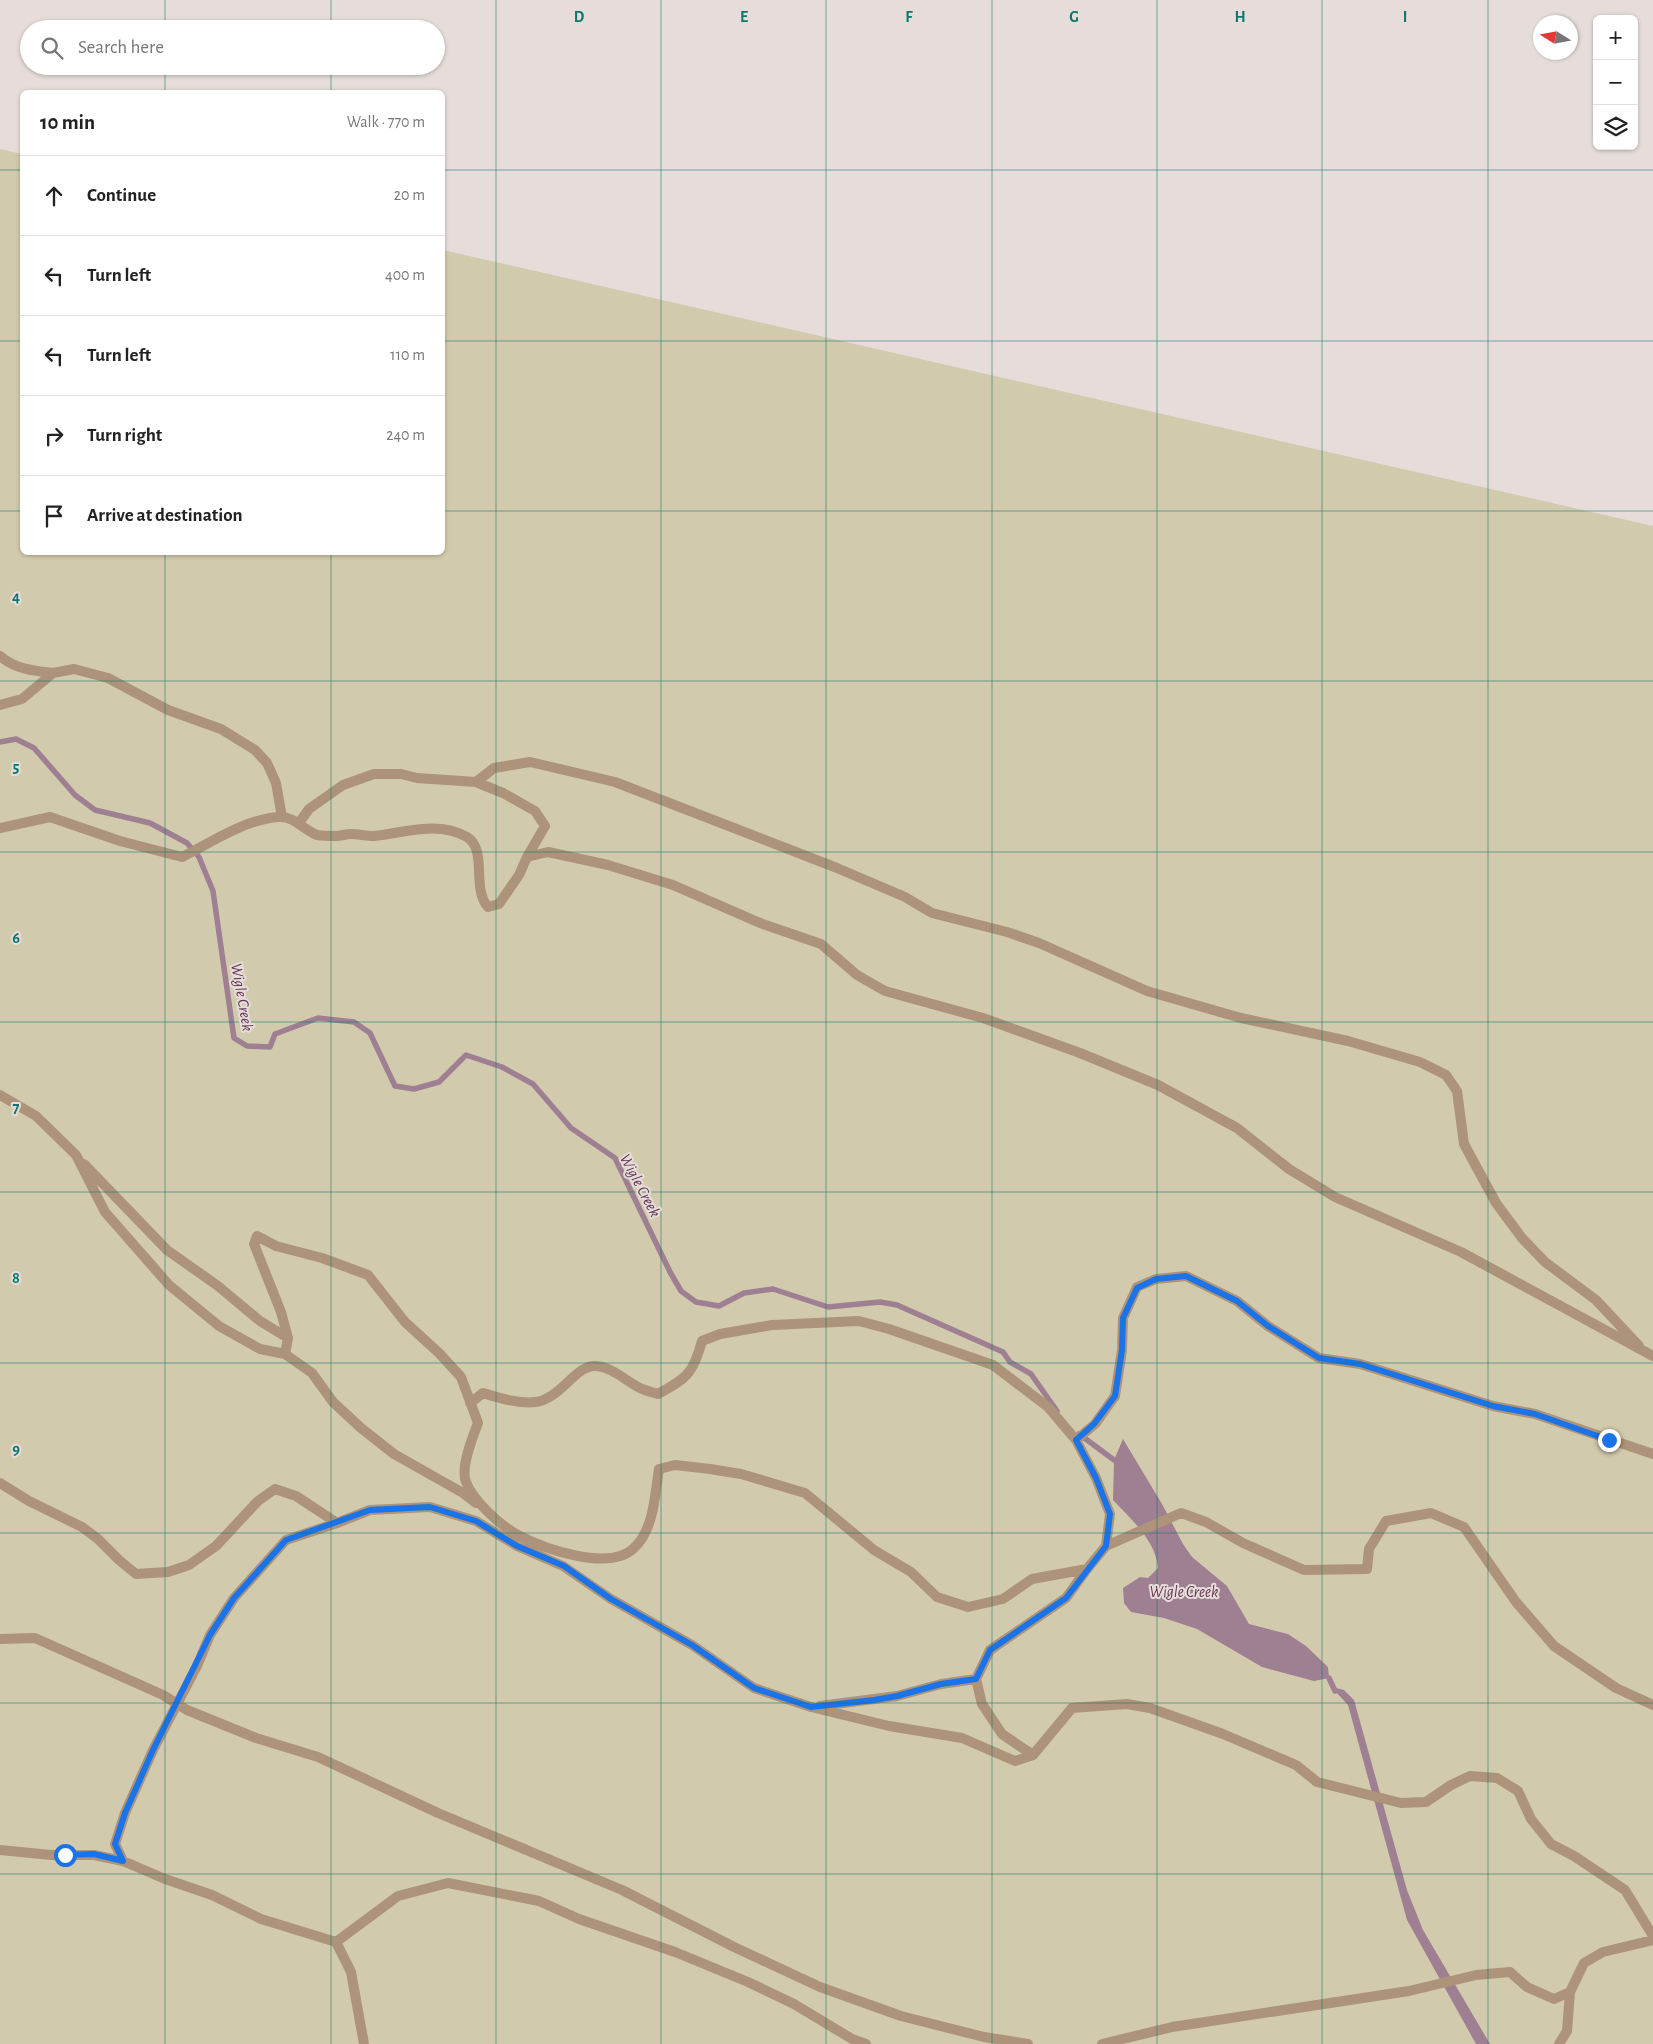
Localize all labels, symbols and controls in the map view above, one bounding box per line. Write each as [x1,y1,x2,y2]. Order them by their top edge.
text: D [574,9,585,25]
text: E [740,9,748,25]
text: F [905,9,913,25]
text: G [1069,9,1079,25]
text: H [1234,9,1246,25]
text: I [1403,9,1407,25]
north arrow [1533,15,1578,60]
map controls [1593,15,1638,150]
button: + [1593,15,1638,60]
search box [20,20,445,75]
icon: search [38,34,66,62]
text: Search here [78,38,164,57]
button: − [1593,60,1638,105]
button: layers [1593,105,1638,150]
text: 10 min [40,112,95,133]
text: Walk · 770 m [347,114,425,130]
icon: ahead [40,182,68,210]
text: Continue [87,186,156,205]
text: 20 m [394,187,425,203]
icon: left [40,262,68,290]
text: Turn left [87,266,151,285]
text: 400 m [385,267,425,283]
icon: left [40,342,68,370]
text: Turn left [87,346,151,365]
text: 110 m [390,347,425,363]
icon: right [40,422,68,450]
text: Turn right [87,426,162,445]
text: 240 m [386,427,425,443]
icon: arrive [40,502,68,530]
text: Arrive at destination [87,506,243,525]
text: 4 [12,589,20,605]
text: 5 [13,759,20,775]
text: 6 [12,930,20,946]
water label: Wigle Creek [228,962,256,1032]
text: 7 [13,1100,20,1116]
water label: Wigle Creek [617,1151,663,1220]
text: 8 [12,1270,20,1286]
route end [1598,1429,1621,1452]
text: 9 [12,1441,20,1457]
water label: Wigle Creek [1150,1584,1218,1600]
route start [54,1844,77,1867]

